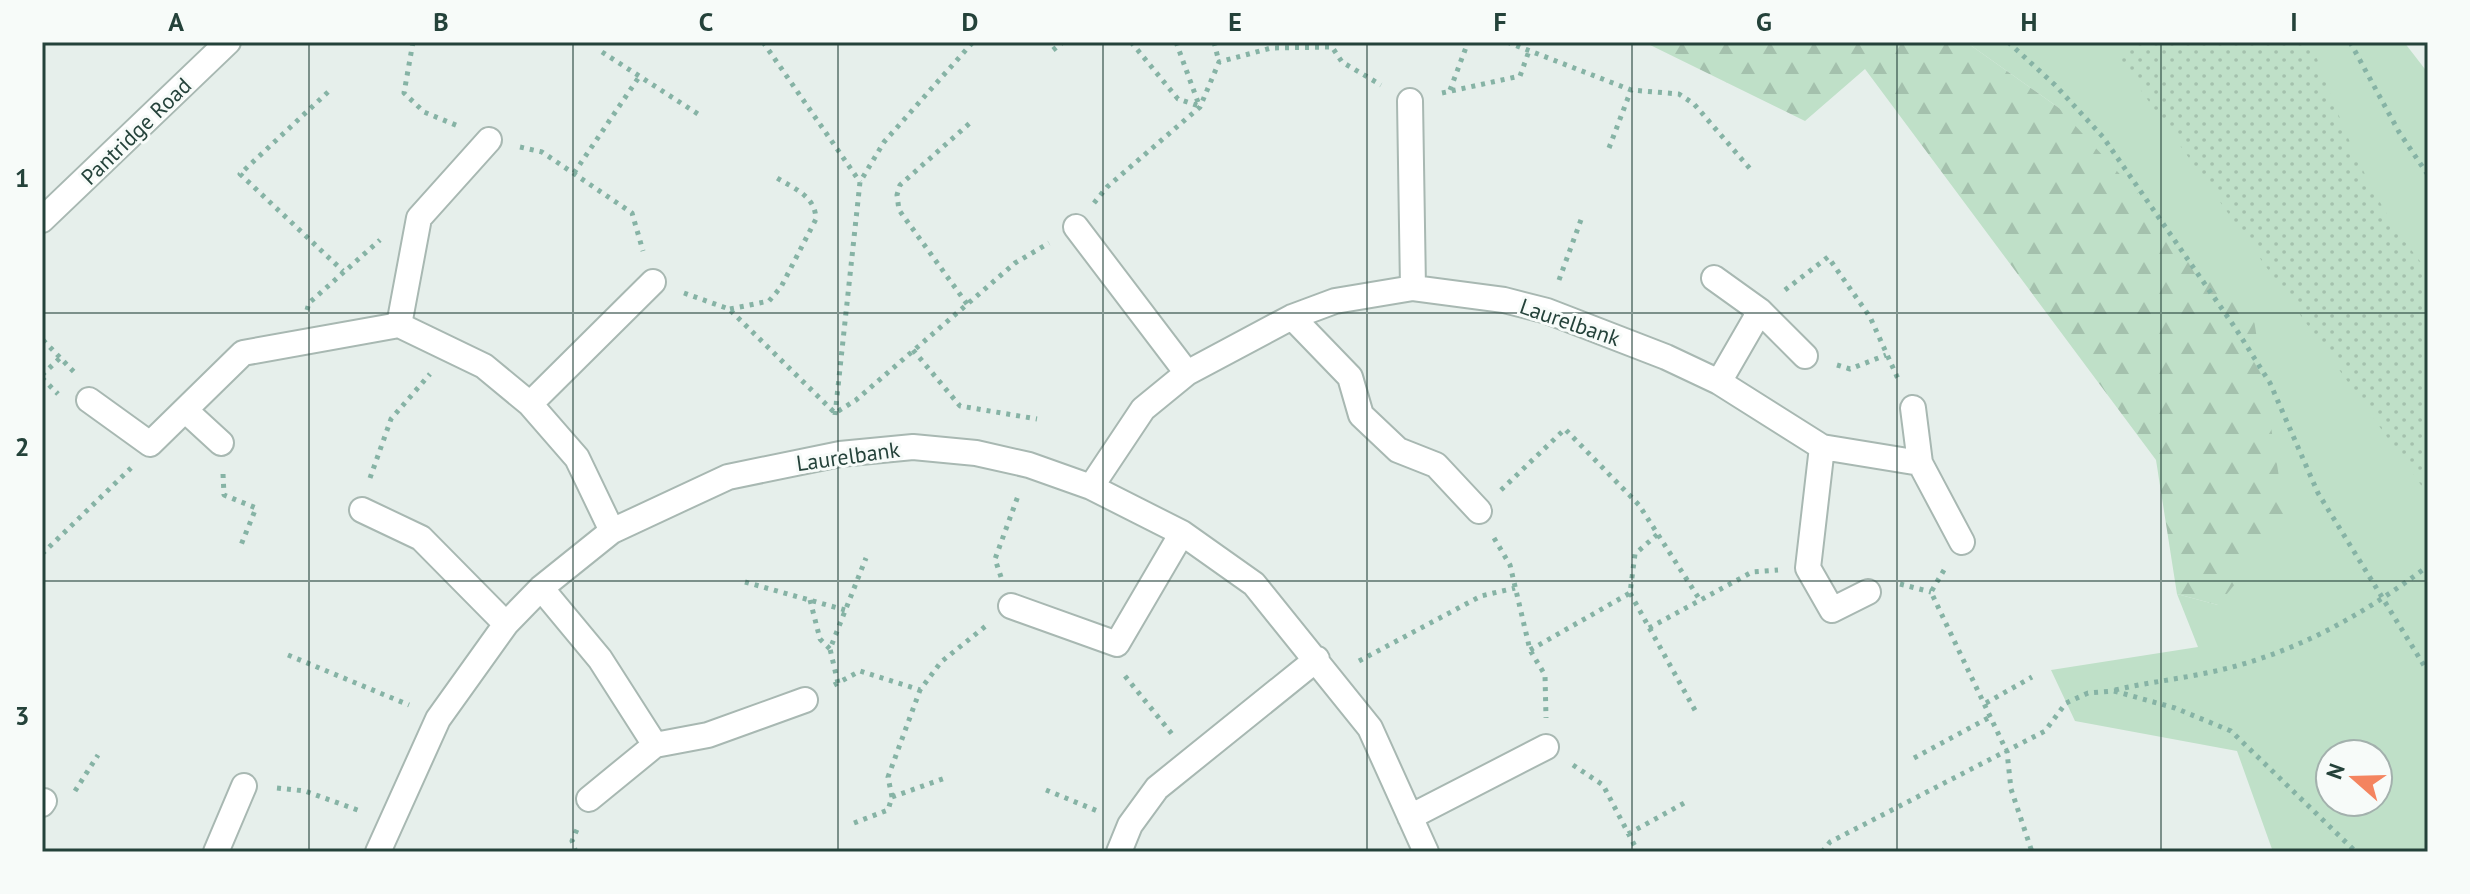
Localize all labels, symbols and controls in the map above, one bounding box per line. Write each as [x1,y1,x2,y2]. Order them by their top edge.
text: A [168,5,184,38]
text: B [433,5,449,38]
text: C [699,5,713,38]
text: D [962,5,978,38]
text: E [1228,5,1242,38]
text: F [1493,5,1507,38]
text: G [1756,5,1772,38]
text: H [2021,5,2037,38]
text: I [2290,5,2298,38]
street label: Pantridge Road [75,71,197,191]
text: 1 [15,161,29,194]
street label: Laurelbank [1516,292,1624,352]
text: 2 [15,430,29,463]
street label: Laurelbank [794,435,902,477]
text: 3 [15,699,29,732]
north arrow [2314,738,2394,818]
text: N [2320,760,2351,783]

